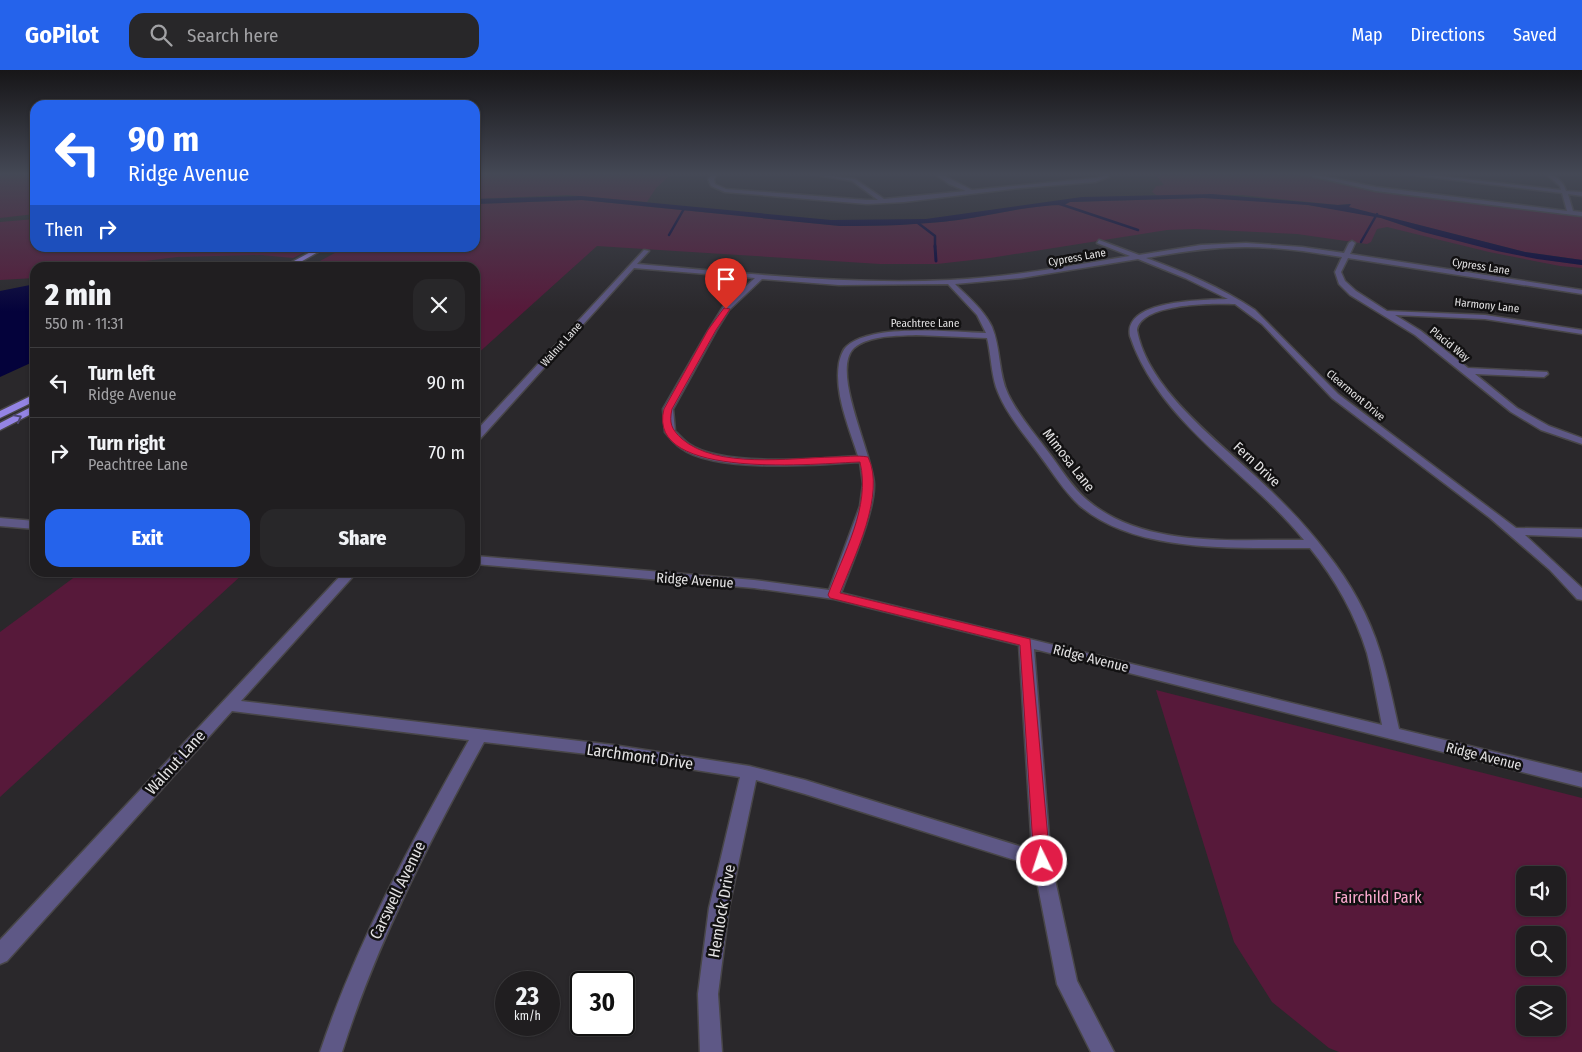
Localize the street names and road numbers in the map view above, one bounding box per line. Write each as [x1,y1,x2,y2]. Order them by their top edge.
street label: Cypress Lane [1047,246,1107,269]
street label: Cypress Lane [1451,256,1511,277]
street label: Harmony Lane [1454,296,1520,315]
street label: Peachtree Lane [891,317,959,330]
street label: Walnut Lane [538,319,585,369]
street label: Placid Way [1427,324,1472,365]
street label: Clearmont Drive [1324,367,1388,424]
street label: Mimosa Lane [1039,426,1098,495]
street label: Fern Drive [1230,438,1284,490]
street label: Ridge Avenue [656,569,734,592]
street label: Ridge Avenue [1051,641,1131,676]
street label: Walnut Lane [141,726,209,799]
street label: Ridge Avenue [1444,739,1524,774]
street label: Larchmont Drive [586,740,694,773]
street label: Carswell Avenue [366,838,429,942]
street label: Hemlock Drive [704,863,739,959]

